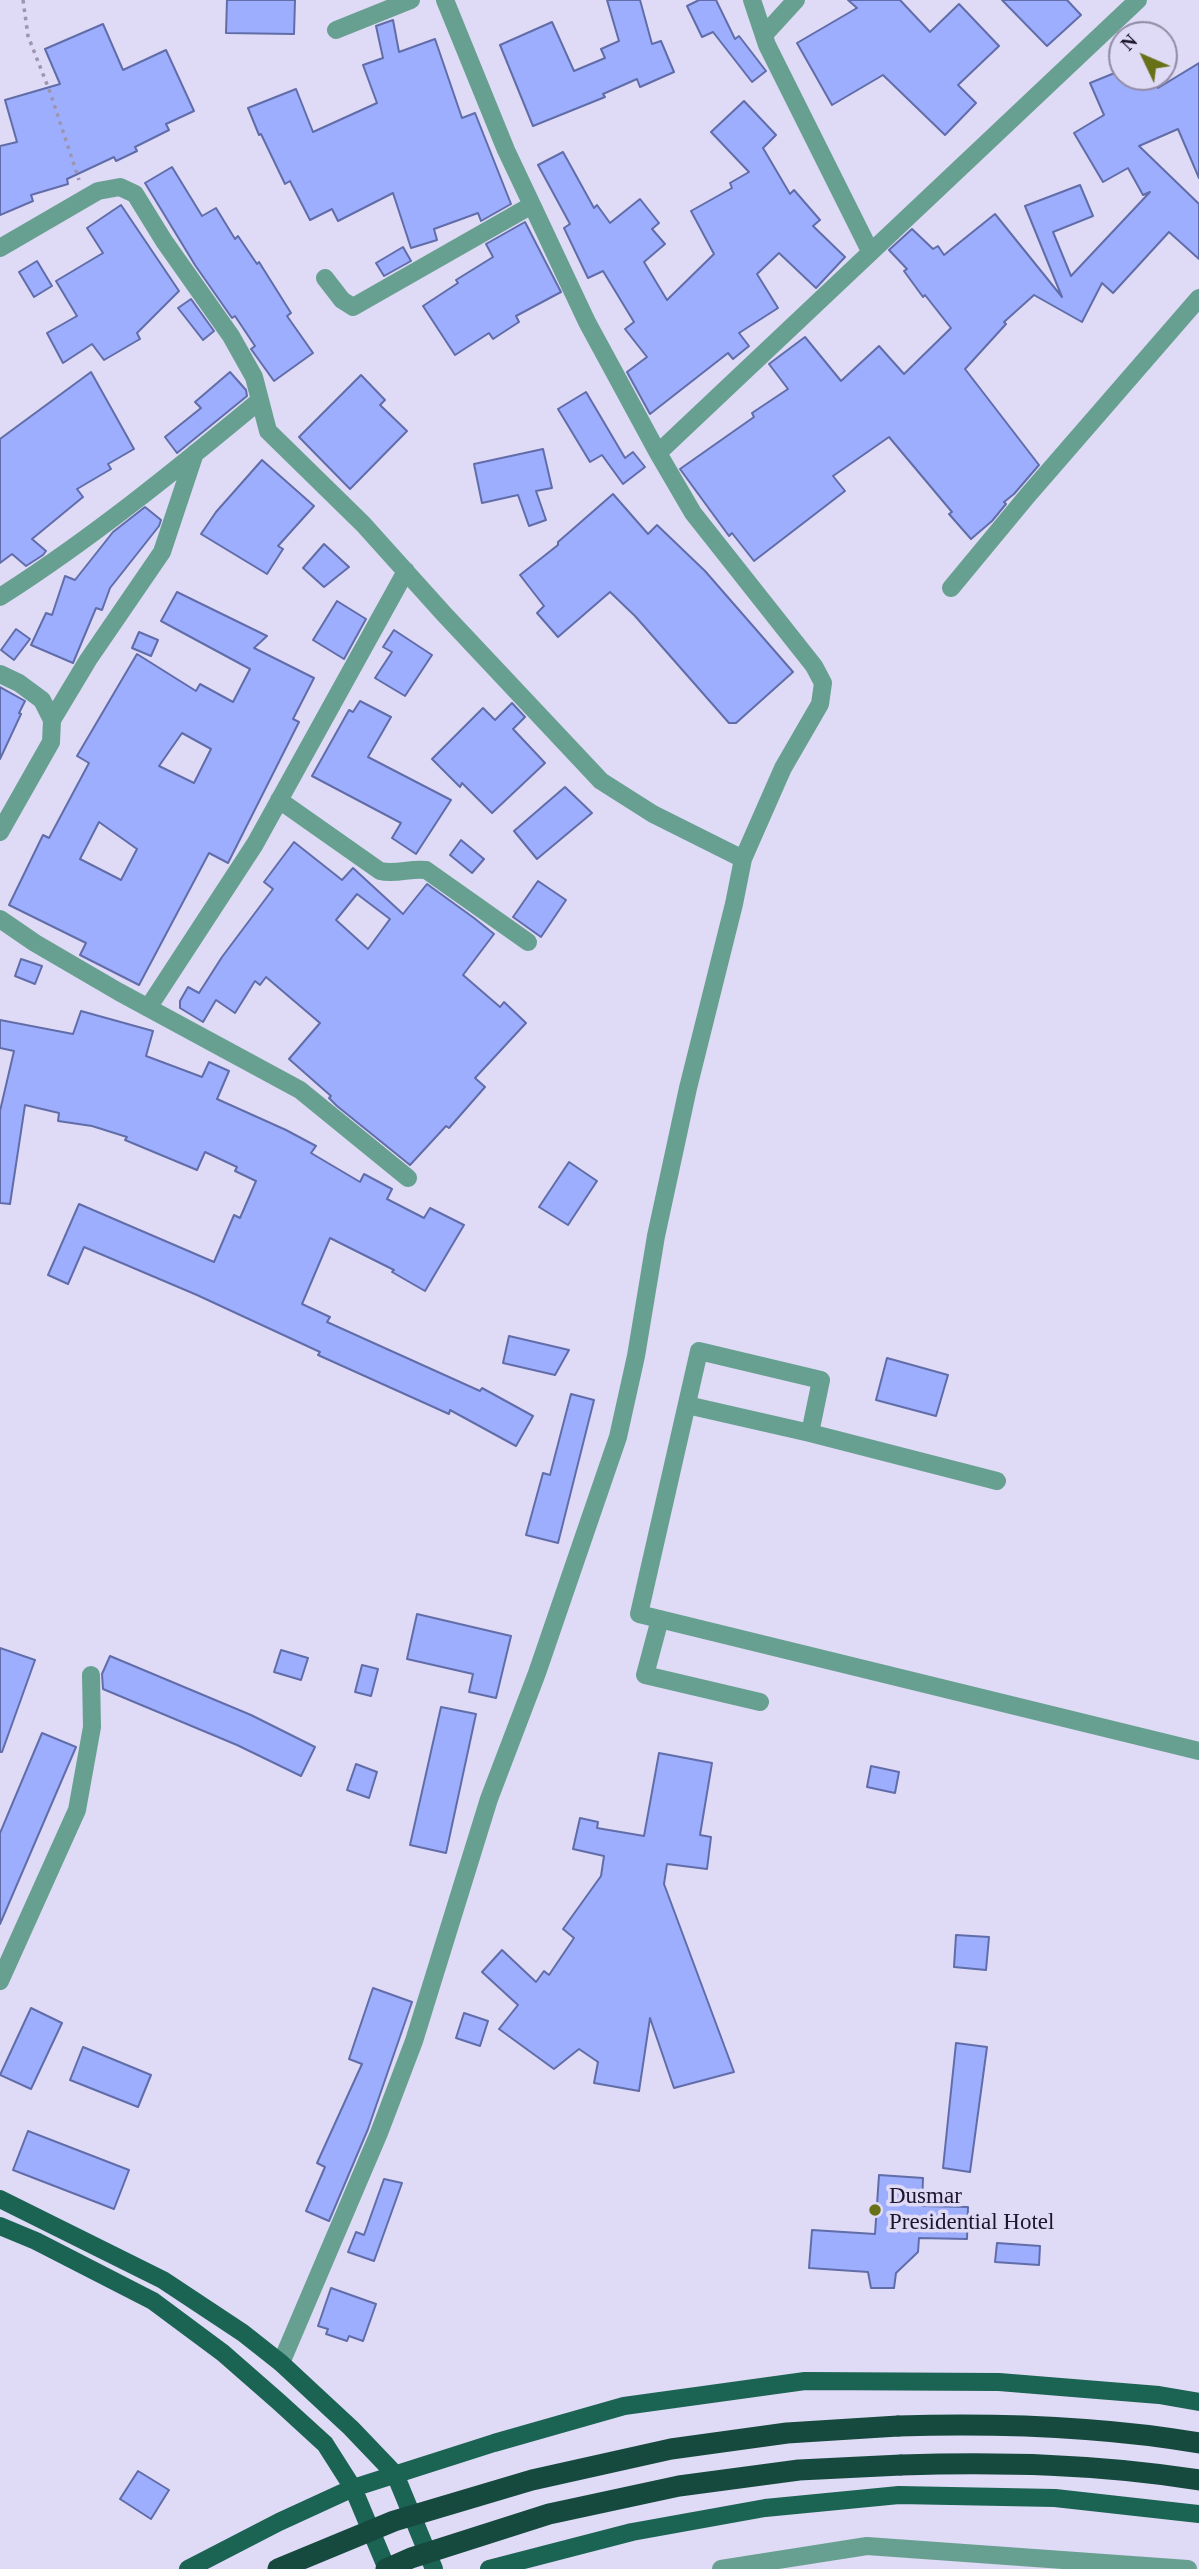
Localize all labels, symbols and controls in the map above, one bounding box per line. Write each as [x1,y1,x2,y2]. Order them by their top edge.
north arrow [1108,21,1178,91]
text: N [1117,30,1141,55]
place label: Dusmar Presidential Hotel [889,2183,1054,2237]
marker: Dusmar Presidential Hotel [867,2202,883,2218]

